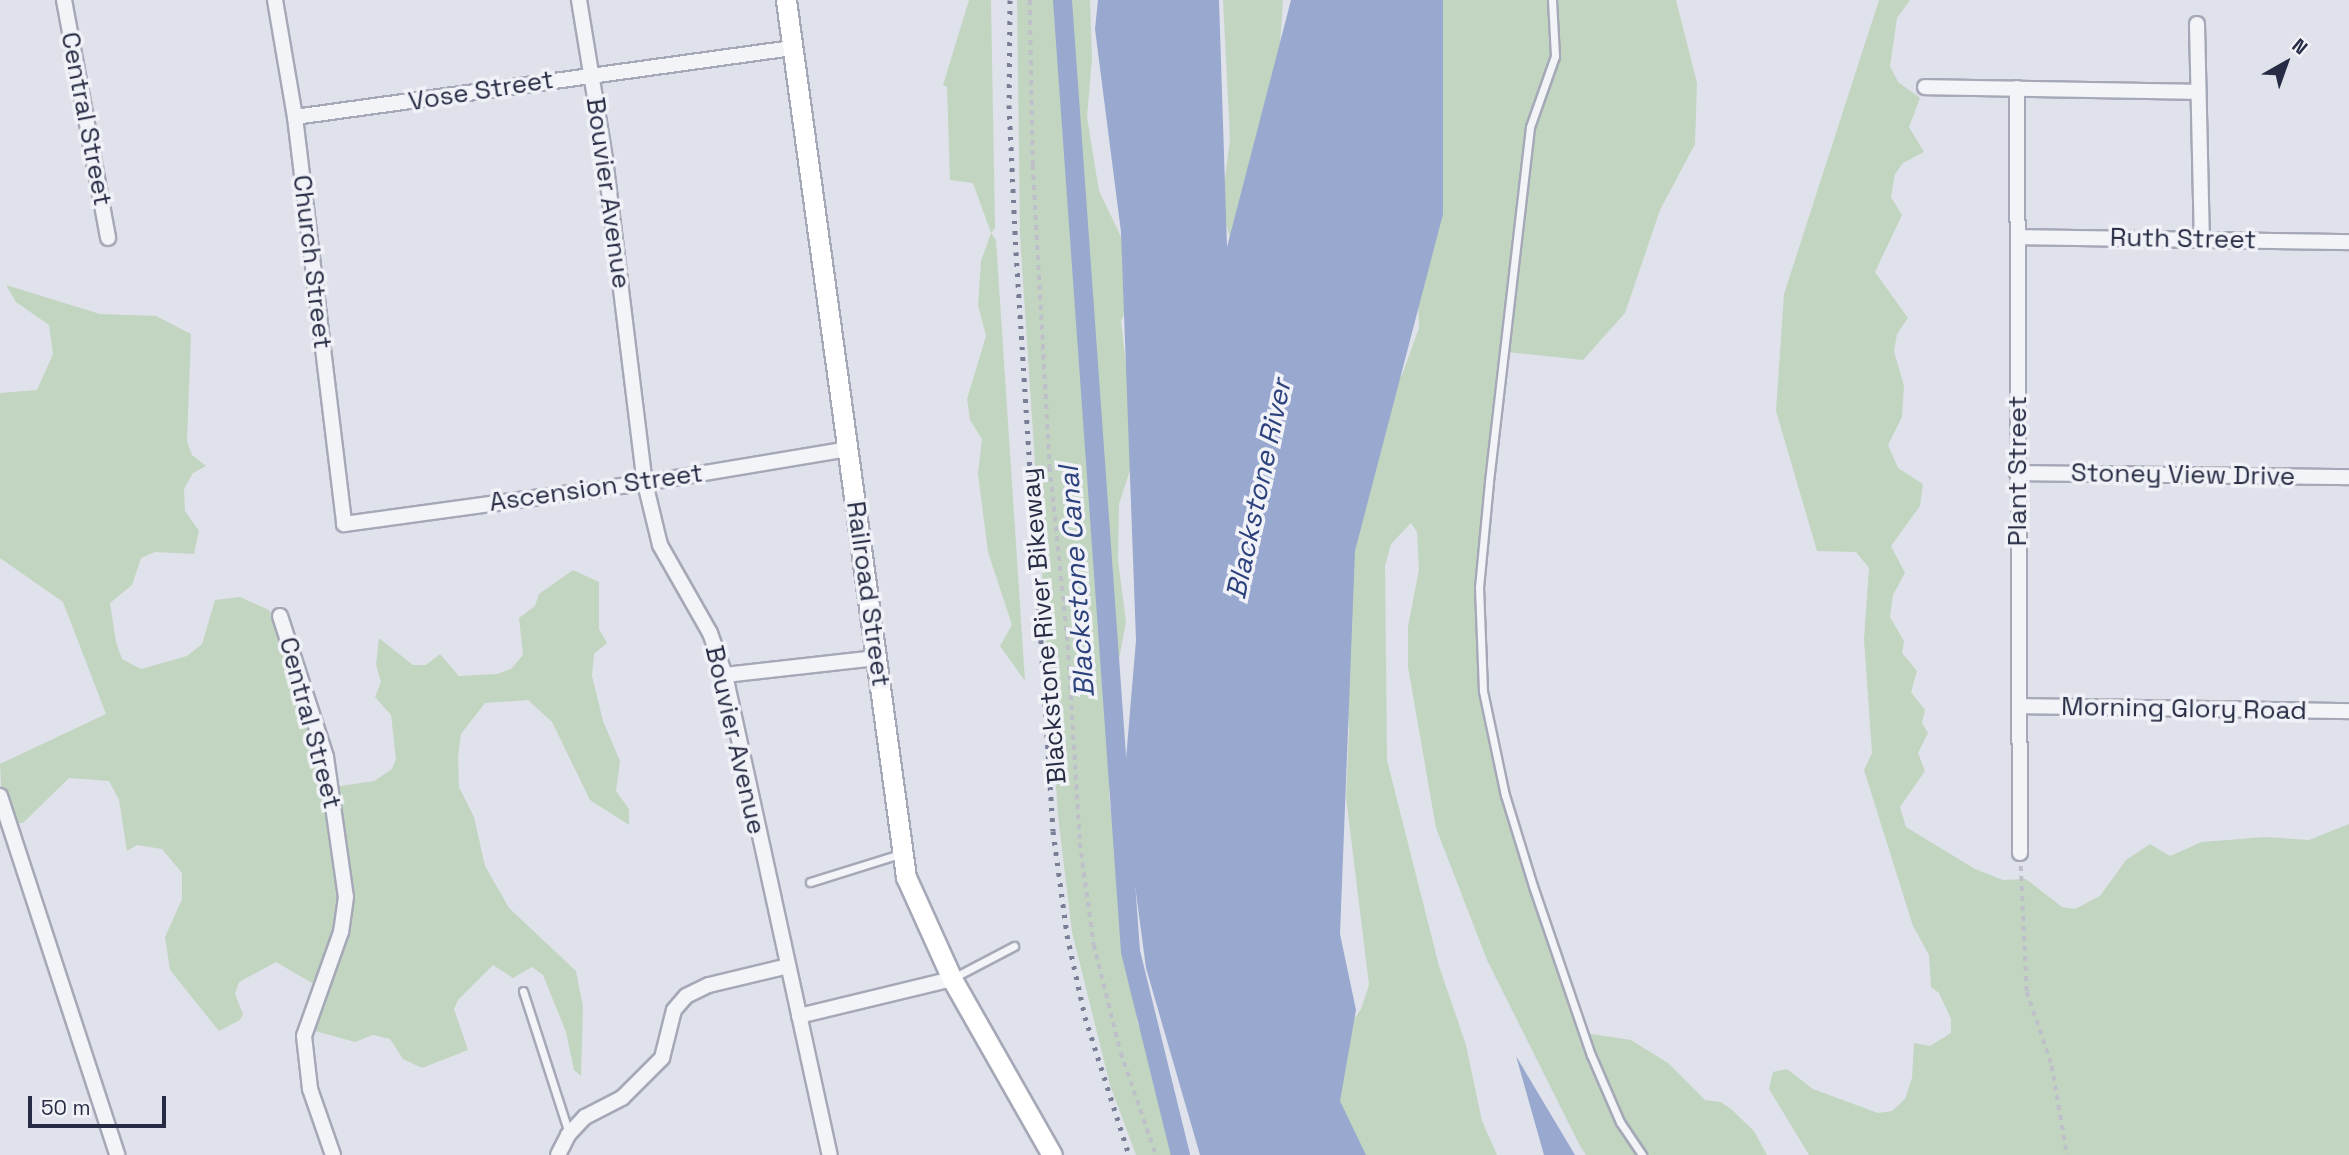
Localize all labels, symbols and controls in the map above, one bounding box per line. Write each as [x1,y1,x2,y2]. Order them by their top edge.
north arrow [2251,28,2321,98]
street label: Central Street [54,29,118,209]
text: N [2287,33,2313,60]
street label: Vose Street [406,64,556,118]
street label: Bouvier Avenue [579,95,637,291]
street label: Church Street [286,173,338,351]
street label: Ruth Street [2110,222,2256,256]
water label: Blackstone River [1218,376,1298,602]
street label: Plant Street [2002,396,2034,546]
street label: Stoney View Drive [2070,457,2296,493]
street label: Ascension Street [487,458,705,518]
water label: Blackstone Canal [1051,465,1101,699]
street label: Blackstone River Bikeway [1015,466,1073,786]
street label: Railroad Street [840,499,896,689]
street label: Central Street [272,634,348,812]
street label: Bouvier Avenue [698,642,772,838]
street label: Morning Glory Road [2061,691,2307,727]
scale bar [32,1082,170,1126]
text: 50 m [41,1094,91,1121]

